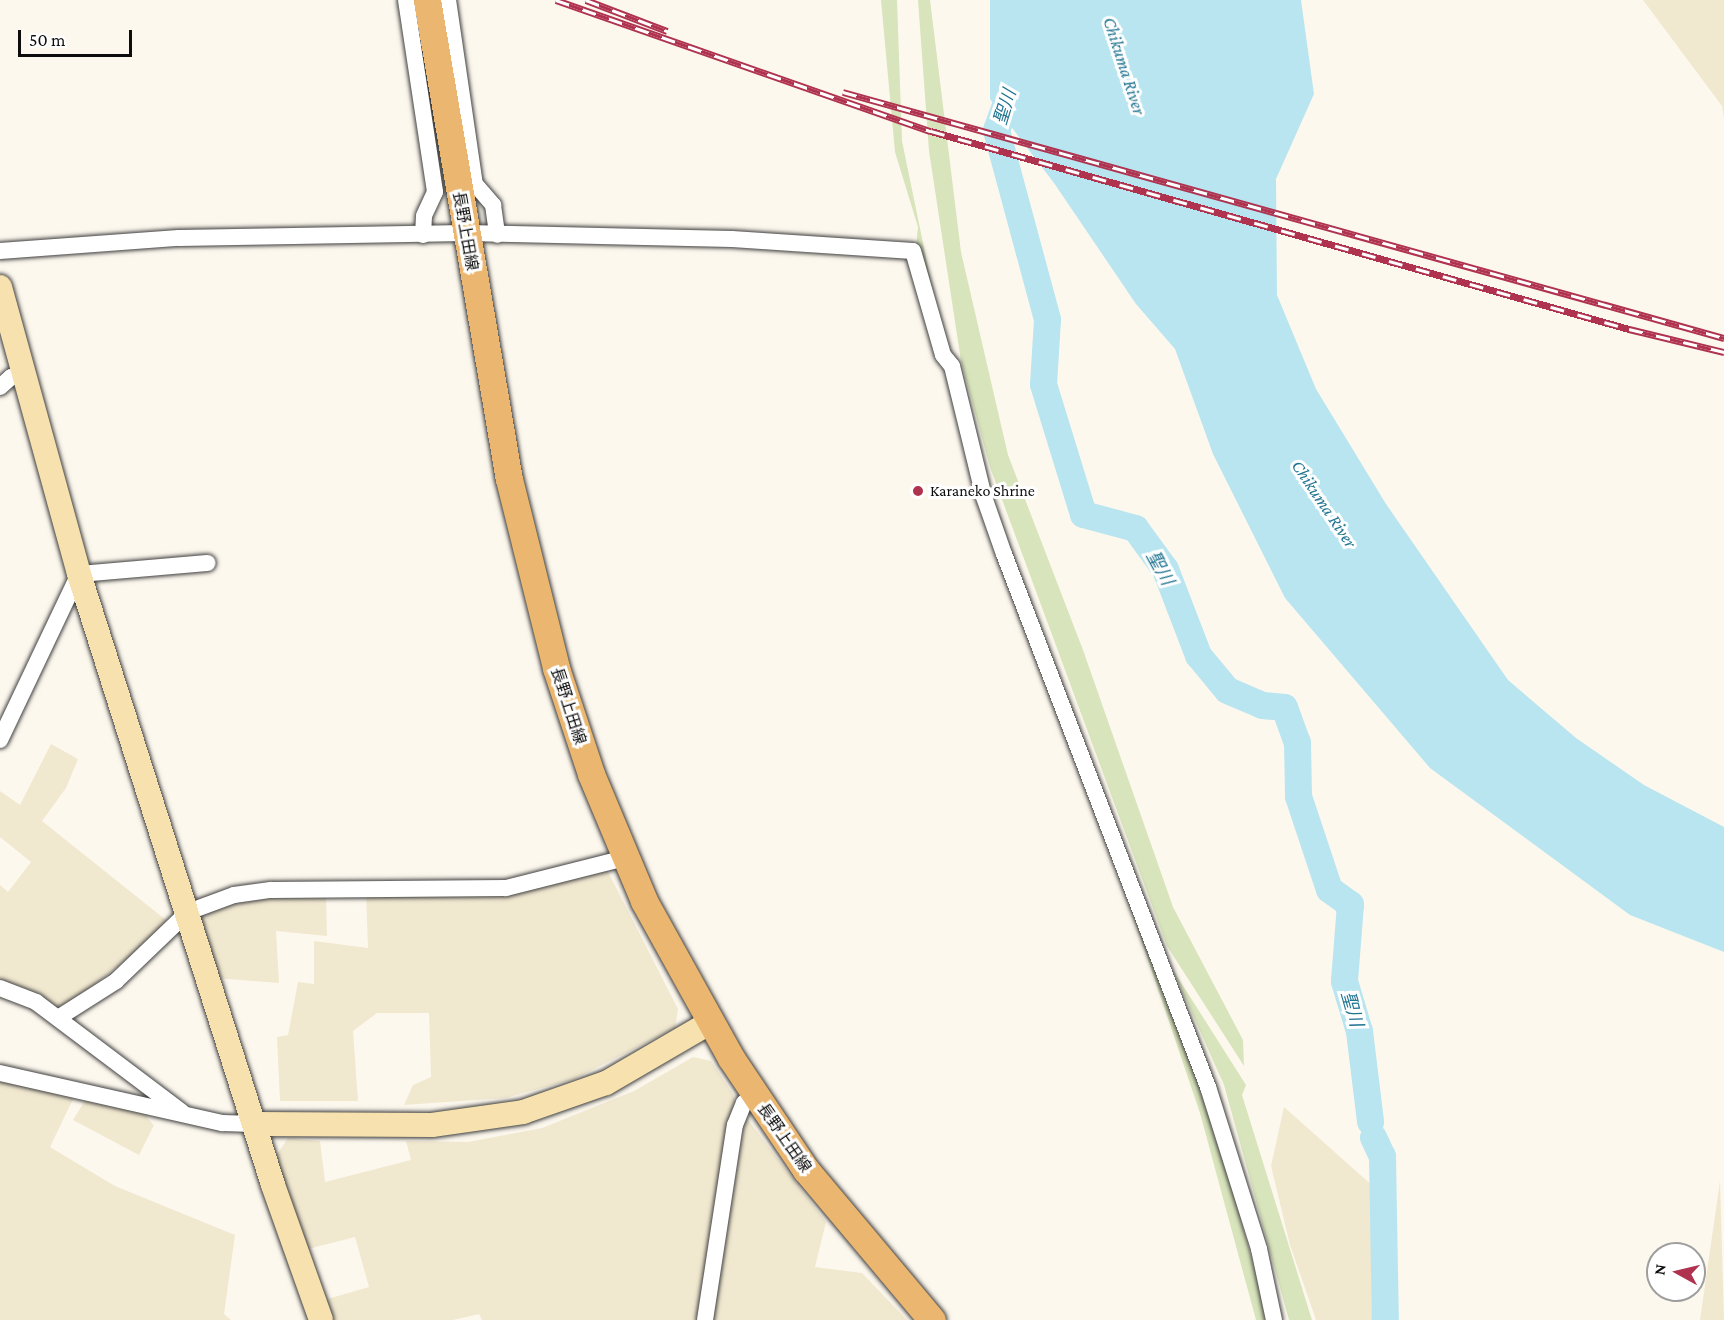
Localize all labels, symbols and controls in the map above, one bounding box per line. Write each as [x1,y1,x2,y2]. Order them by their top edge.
water label: Chikuma River [1098,15,1150,117]
scale bar [21,18,135,56]
text: 50 m [29,30,66,50]
water label: 聖川 [989,87,1021,127]
street label: 長野上田線 [449,190,481,272]
water label: Chikuma River [1287,456,1361,552]
place label: Karaneko Shrine [930,481,1035,501]
marker: Karaneko Shrine [911,484,925,498]
water label: 聖川 [1142,547,1178,589]
street label: 長野上田線 [547,665,589,747]
water label: 聖川 [1337,989,1367,1029]
street label: 長野上田線 [753,1100,815,1176]
north arrow [1646,1242,1706,1302]
text: N [1650,1263,1669,1276]

